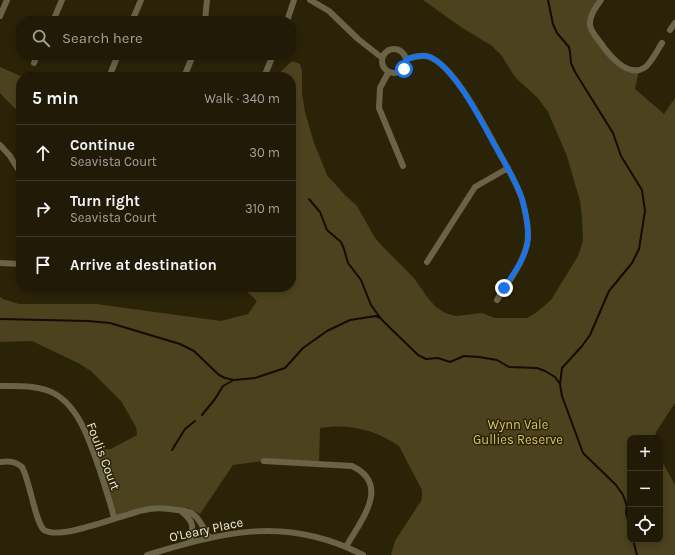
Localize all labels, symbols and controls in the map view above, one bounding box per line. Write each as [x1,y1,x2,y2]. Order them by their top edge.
search box [16,16,296,60]
icon: search [30,27,52,49]
text: Search here [62,29,143,47]
route start [395,60,413,78]
text: 5 min [32,88,79,108]
text: Walk · 340 m [204,91,280,106]
text: Continue [70,136,135,154]
icon: ahead [32,142,54,164]
text: 30 m [249,145,280,160]
text: Seavista Court [70,154,157,169]
text: Turn right [70,192,140,210]
icon: right [32,198,54,220]
text: 310 m [245,201,280,216]
text: Seavista Court [70,210,157,225]
icon: arrive [32,254,54,276]
text: Arrive at destination [70,256,217,274]
route end [495,279,513,297]
park label: Wynn Vale Gullies Reserve [473,417,563,447]
street label: Foulis Court [84,420,123,492]
map controls [627,435,663,543]
button: + [627,435,663,471]
button: − [627,471,663,507]
button: locate [627,507,663,543]
street label: O'Leary Place [168,514,245,545]

